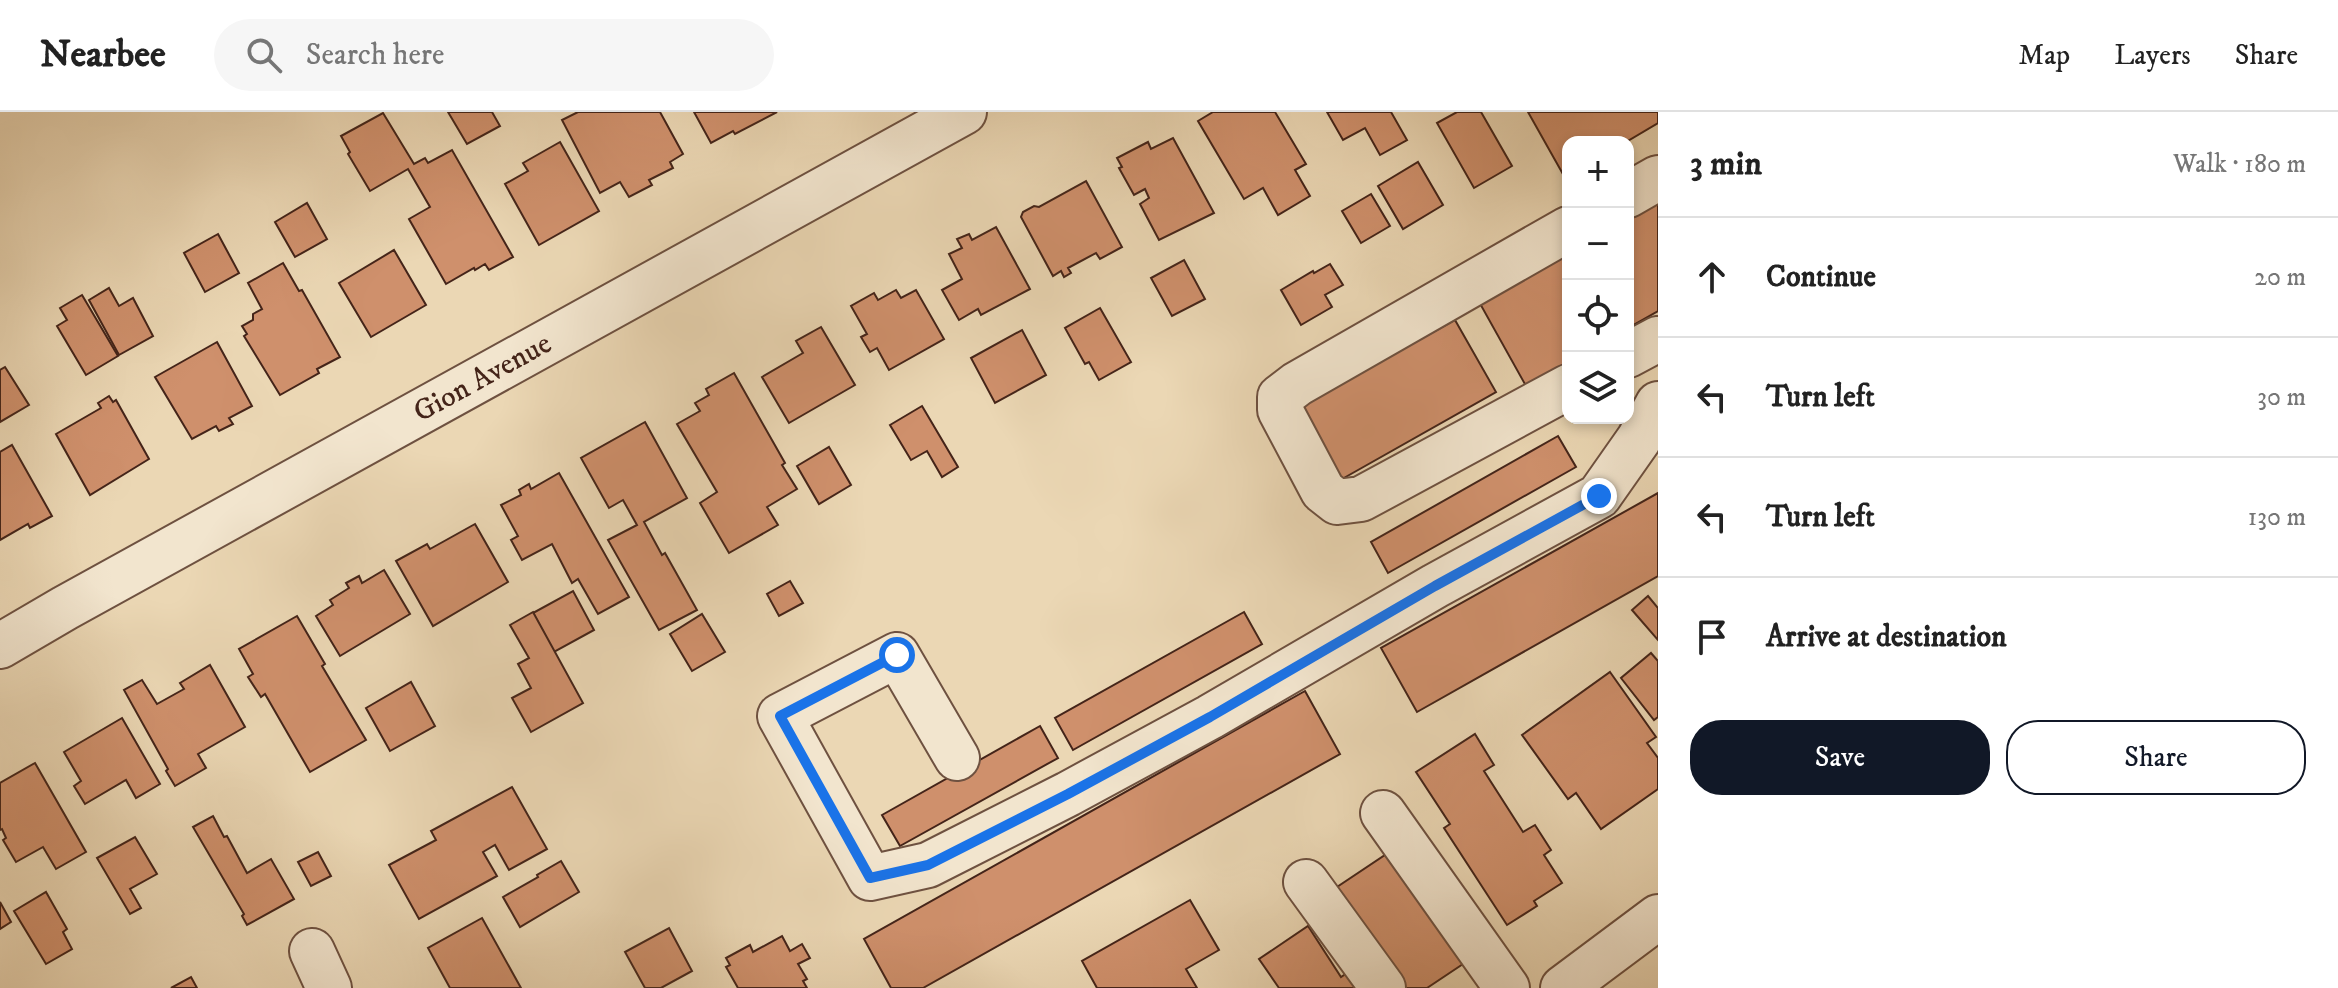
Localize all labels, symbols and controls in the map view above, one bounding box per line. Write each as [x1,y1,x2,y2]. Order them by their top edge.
search box [214,19,774,91]
text: Nearbee [40,31,166,79]
icon: search [242,33,286,77]
text: Search here [306,37,444,74]
text: Map [2019,38,2070,73]
text: Layers [2114,38,2191,73]
text: Share [2235,38,2298,73]
map controls [1562,136,1634,424]
button: + [1562,136,1634,208]
text: 3 min [1690,143,1762,185]
text: Walk · 180 m [2173,148,2306,181]
button: − [1562,208,1634,280]
icon: ahead [1690,255,1734,299]
text: Continue [1766,259,1876,296]
text: 20 m [2254,261,2306,294]
button: locate [1562,280,1634,352]
street label: Gion Avenue [407,325,558,431]
button: layers [1562,352,1634,424]
icon: left [1690,375,1734,419]
text: Turn left [1766,379,1875,416]
text: 30 m [2257,381,2306,414]
route end [1581,478,1617,514]
icon: left [1690,495,1734,539]
text: Turn left [1766,499,1875,536]
text: 130 m [2248,501,2306,534]
icon: arrive [1690,615,1734,659]
text: Arrive at destination [1766,619,2007,656]
route start [879,637,915,673]
button: Save [1690,720,1990,795]
button: Share [2006,720,2306,795]

